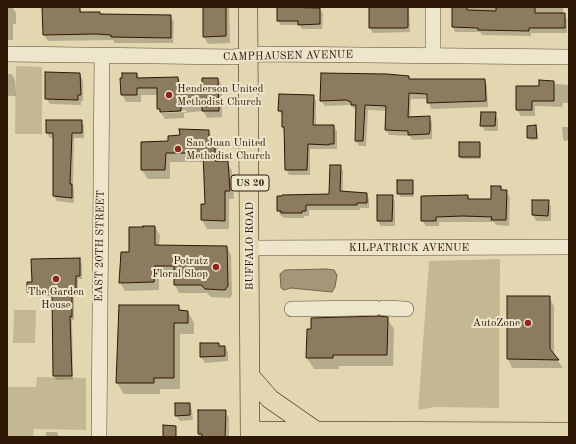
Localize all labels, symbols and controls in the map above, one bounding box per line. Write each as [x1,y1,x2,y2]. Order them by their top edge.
street label: CAMPHAUSEN AVENUE [223,48,353,64]
place label: Henderson United Methodist Church [177,82,263,108]
marker: Henderson United Methodist Church [164,90,174,100]
place label: San Juan United Methodist Church [186,136,271,162]
marker: San Juan United Methodist Church [173,144,183,154]
road number: US 20 [231,175,269,191]
street label: EAST 20TH STREET [92,190,108,302]
street label: BUFFALO ROAD [243,202,257,290]
street label: KILPATRICK AVENUE [349,241,469,255]
place label: Potratz Floral Shop [152,254,208,280]
marker: Potratz Floral Shop [211,262,221,272]
marker: The Garden House [51,274,61,284]
place label: The Garden House [28,285,84,311]
place label: AutoZone [473,316,520,330]
marker: AutoZone [523,318,533,328]

